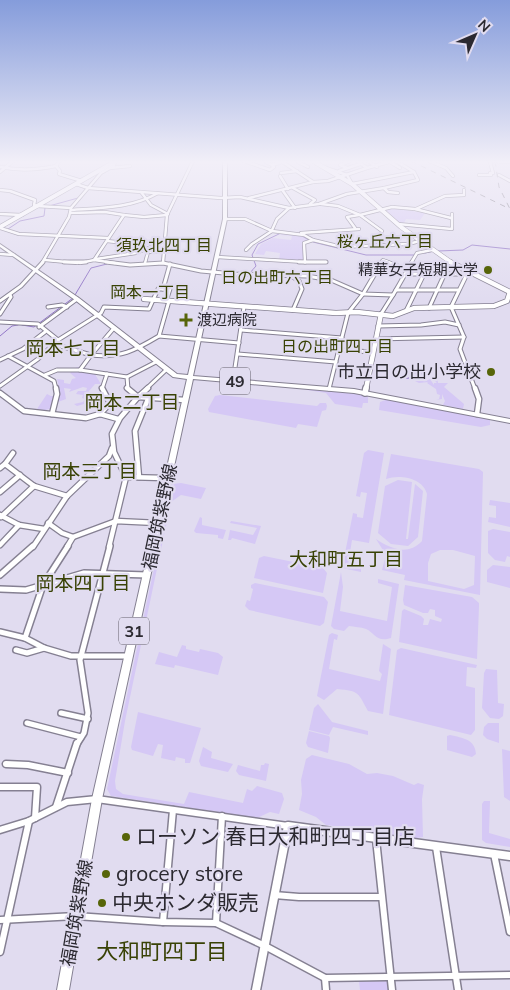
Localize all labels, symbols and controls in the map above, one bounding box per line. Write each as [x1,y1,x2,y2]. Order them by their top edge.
north arrow [450,10,500,60]
text: N [474,16,494,36]
district label: 桜ヶ丘六丁目 [337,231,433,251]
district label: 須玖北四丁目 [116,235,212,255]
place label: 精華女子短期大学 [358,260,478,279]
marker: 精華女子短期大学 [482,264,494,276]
district label: 日の出町六丁目 [221,267,333,287]
district label: 岡本一丁目 [110,282,190,302]
place label: 渡辺病院 [197,310,257,329]
marker: 渡辺病院 [179,313,193,327]
district label: 岡本七丁目 [25,336,121,360]
district label: 日の出町四丁目 [281,336,393,356]
place label: 市立日の出小学校 [337,360,481,383]
marker: 市立日の出小学校 [485,366,497,378]
road number: 49 [220,368,250,394]
district label: 岡本二丁目 [84,390,180,414]
district label: 岡本三丁目 [42,459,138,483]
street label: 福岡筑紫野線 [137,462,182,572]
district label: 大和町五丁目 [289,547,403,571]
district label: 岡本四丁目 [35,571,131,595]
road number: 31 [119,618,149,644]
place label: ローソン 春日大和町四丁目店 [136,823,414,849]
marker: ローソン 春日大和町四丁目店 [120,831,132,843]
street label: 福岡筑紫野線 [56,858,97,968]
place label: grocery store [116,860,243,886]
marker: grocery store [100,868,112,880]
place label: 中央ホンダ販売 [112,889,259,915]
marker: 中央ホンダ販売 [96,897,108,909]
district label: 大和町四丁目 [96,937,228,965]

